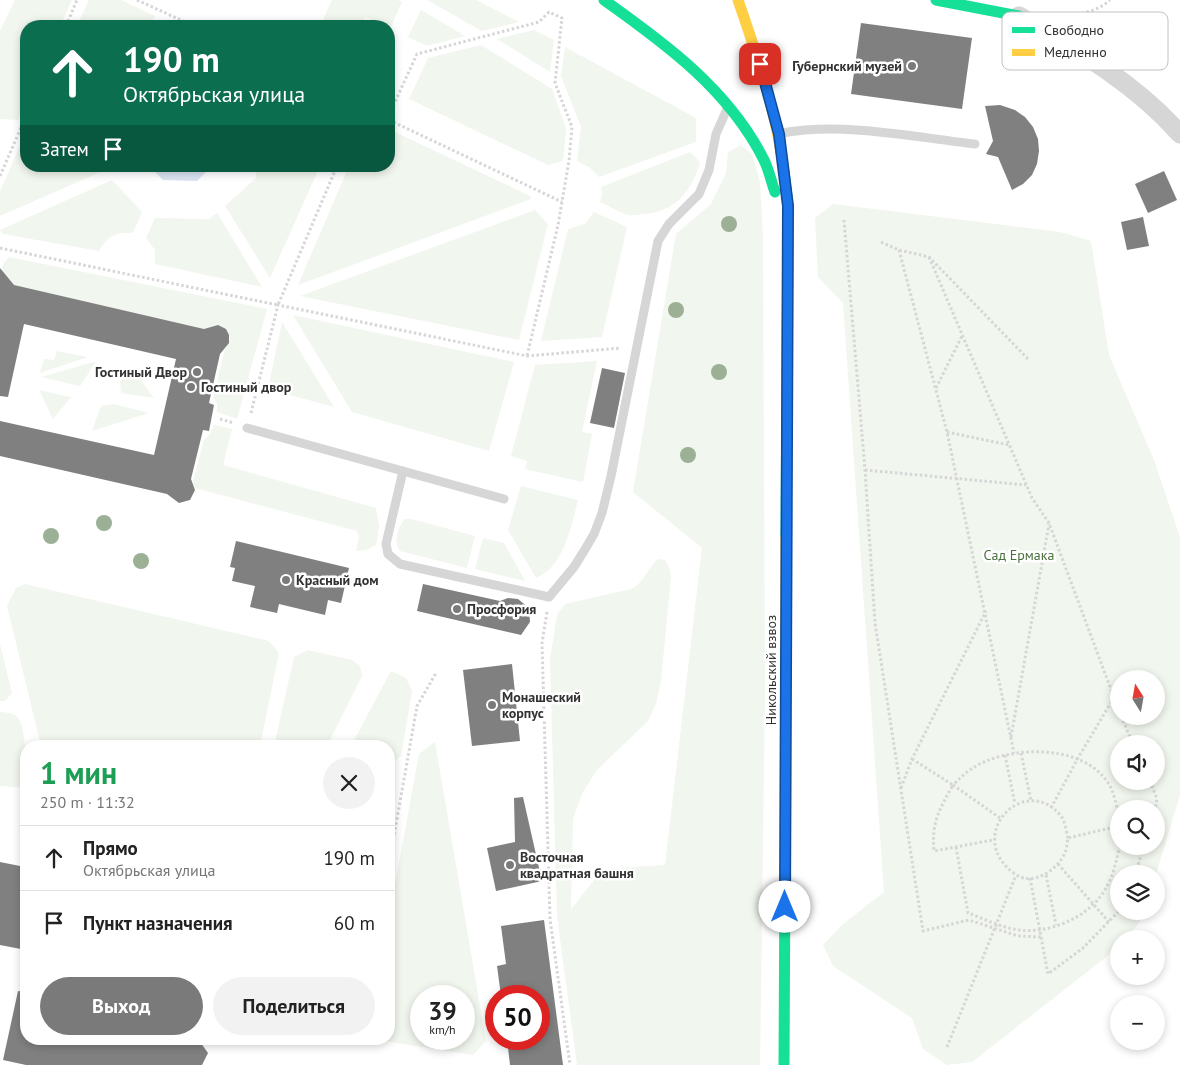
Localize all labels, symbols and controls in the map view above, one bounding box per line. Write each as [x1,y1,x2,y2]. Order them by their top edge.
legend [1002,12,1168,70]
text: Свободно [1044,21,1104,39]
text: 190 m [123,36,220,82]
icon: ahead [40,40,105,105]
pin [739,43,781,85]
text: Медленно [1044,43,1107,61]
icon: arrive [746,50,774,78]
place label: Губернский музей [792,57,902,75]
marker: Губернский музей [906,60,918,72]
text: Октябрьская улица [123,80,305,108]
icon: arrive [99,135,127,163]
text: Затем [40,137,89,161]
place label: Гостиный Двор [95,363,187,381]
marker: Гостиный Двор [191,366,203,378]
place label: Гостиный двор [201,378,292,396]
marker: Гостиный двор [185,381,197,393]
park label: Сад Ермака [984,546,1055,564]
place label: Красный дом [296,571,379,589]
marker: Красный дом [280,574,292,586]
place label: Просфория [467,600,536,618]
marker: Просфория [451,603,463,615]
street label: Никольский взвоз [762,615,780,725]
north arrow [1110,670,1165,725]
map controls [1110,670,1165,1050]
place label: Монашеский корпус [502,688,581,722]
marker: Монашеский корпус [486,699,498,711]
button: sound [1110,735,1165,790]
text: 1 мин [40,753,117,792]
button: close [323,757,375,809]
text: 250 m · 11:32 [40,792,135,812]
button: search [1110,800,1165,855]
text: Прямо [83,836,138,860]
icon: ahead [40,844,68,872]
text: 190 m [323,846,375,870]
place label: Восточная квадратная башня [520,848,634,882]
marker: Восточная квадратная башня [504,859,516,871]
text: Октябрьская улица [83,860,215,880]
button: layers [1110,865,1165,920]
position arrow [758,880,810,932]
icon: arrive [40,909,68,937]
text: Пункт назначения [83,911,233,935]
text: 60 m [334,911,375,935]
button: + [1110,930,1165,985]
button: Выход [40,977,203,1035]
button: Поделиться [213,977,375,1035]
speed limit sign: 50 [485,985,550,1050]
text: 39 [428,995,457,1027]
button: − [1110,995,1165,1050]
text: km/h [429,1022,456,1037]

